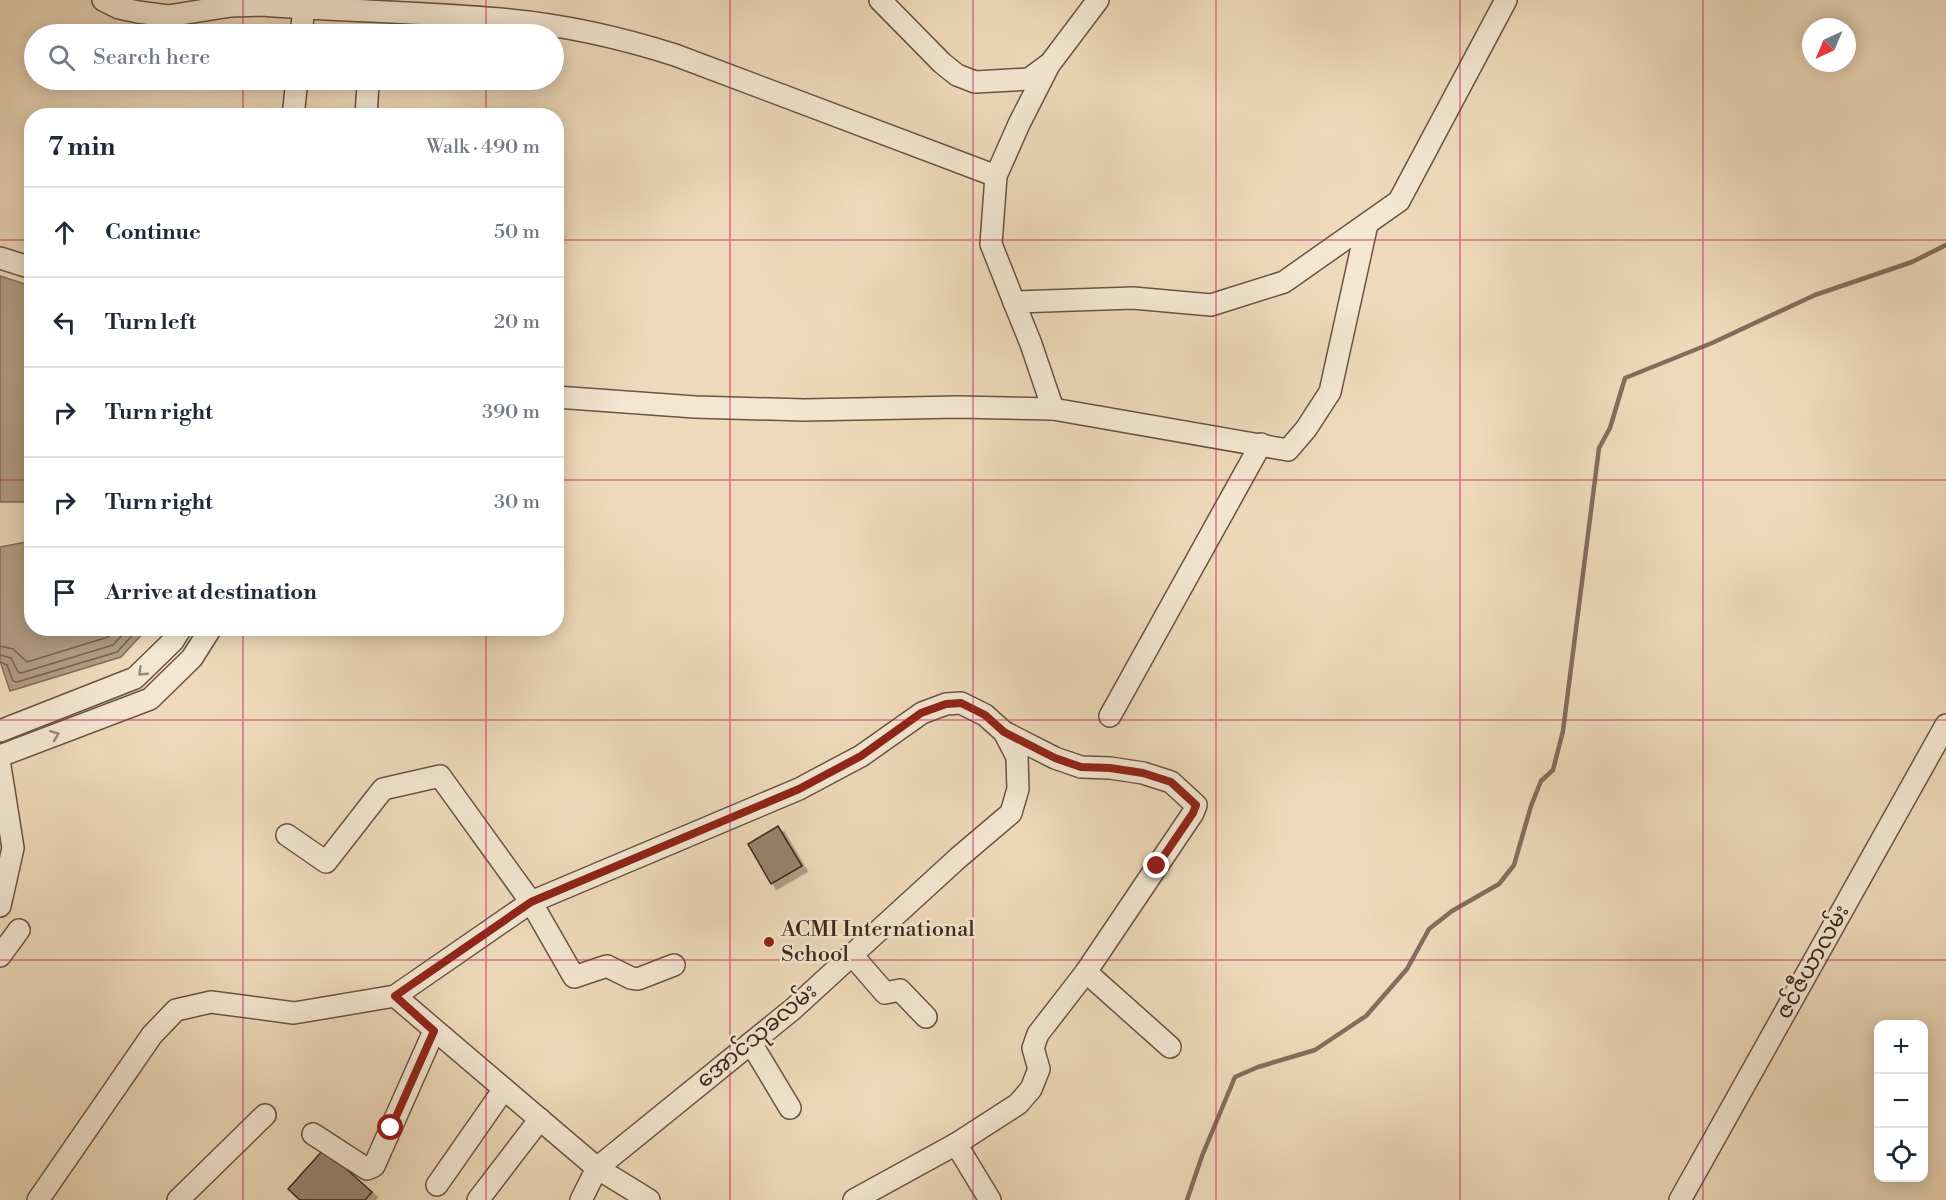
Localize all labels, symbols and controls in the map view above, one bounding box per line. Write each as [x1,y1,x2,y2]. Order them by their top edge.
north arrow [1802,18,1856,72]
search box [24,24,564,90]
icon: search [45,41,78,74]
text: Search here [93,44,210,71]
text: 7 min [48,131,115,163]
text: Walk · 490 m [426,135,540,160]
icon: ahead [48,216,81,249]
text: Continue [105,219,201,246]
text: 50 m [494,220,540,245]
icon: left [48,306,81,339]
text: Turn left [105,309,196,336]
text: 20 m [494,310,540,335]
icon: right [48,396,81,429]
text: Turn right [105,399,213,426]
text: 390 m [482,400,540,425]
icon: right [48,486,81,519]
text: Turn right [105,489,213,516]
text: 30 m [494,490,540,515]
icon: arrive [48,576,81,609]
text: Arrive at destination [105,579,317,606]
one-way arrow [138,664,149,675]
one-way arrow [49,730,60,743]
route end [1143,852,1169,878]
street label: ဇင်ဇီယာလမ်း [1768,899,1855,1024]
place label: ACMI International School [780,916,975,968]
marker: ACMI International School [762,935,776,949]
street label: အောင်သုခလမ်း [690,976,824,1096]
map controls [1874,1020,1928,1182]
button: + [1874,1020,1928,1074]
button: − [1874,1074,1928,1128]
route start [377,1114,403,1140]
button: locate [1874,1128,1928,1182]

